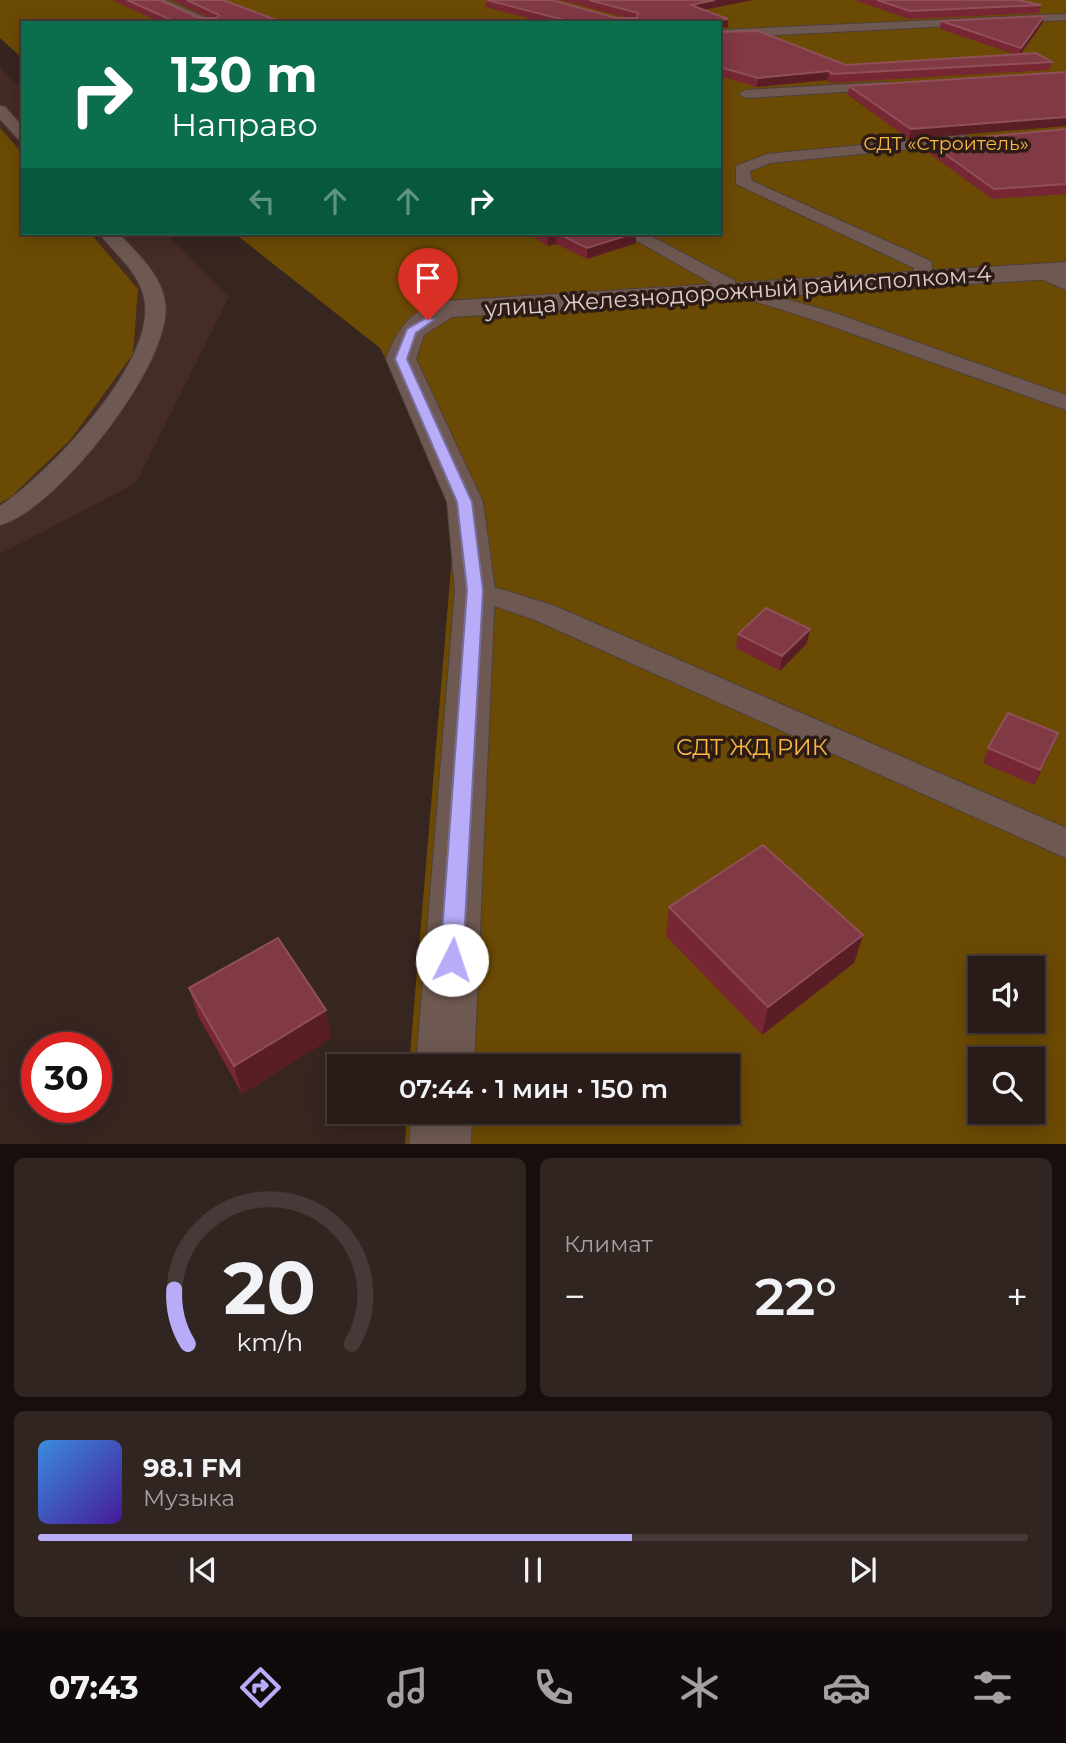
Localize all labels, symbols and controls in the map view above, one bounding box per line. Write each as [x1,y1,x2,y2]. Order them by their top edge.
text: 130 m [171,45,318,104]
icon: right [56,49,147,140]
text: Направо [171,105,318,144]
park label: СДТ «Строитель» [863,132,1029,155]
icon: left [243,182,281,220]
icon: ahead [316,182,354,220]
icon: ahead [389,182,427,220]
icon: right [462,182,500,220]
pin [398,248,458,320]
icon: arrive [409,259,447,297]
street label: улица Железнодорожный райисполком-4 [483,259,992,323]
park label: СДТ ЖД РИК [676,733,828,761]
position arrow [415,923,489,997]
map controls [968,956,1045,1124]
button: sound [968,956,1045,1033]
speed limit sign: 30 [21,1032,112,1123]
button: search [968,1047,1045,1124]
text: 07:44 · 1 мин · 150 m [399,1073,668,1105]
text: Климат [564,1230,653,1258]
text: 20 [224,1244,316,1332]
text: 22° [755,1265,837,1328]
text: − [564,1273,586,1320]
text: + [1006,1273,1028,1320]
text: km/h [237,1326,303,1356]
text: 98.1 FM [143,1452,242,1484]
text: Музыка [143,1484,235,1512]
icon: previous [184,1551,222,1589]
icon: pause [514,1551,552,1589]
icon: next [844,1551,882,1589]
icon: directions [236,1663,285,1712]
icon: music [383,1663,432,1712]
icon: phone [529,1663,578,1712]
icon: climate [675,1663,724,1712]
icon: car [822,1663,871,1712]
icon: filters [968,1663,1017,1712]
text: 07:43 [49,1668,139,1707]

